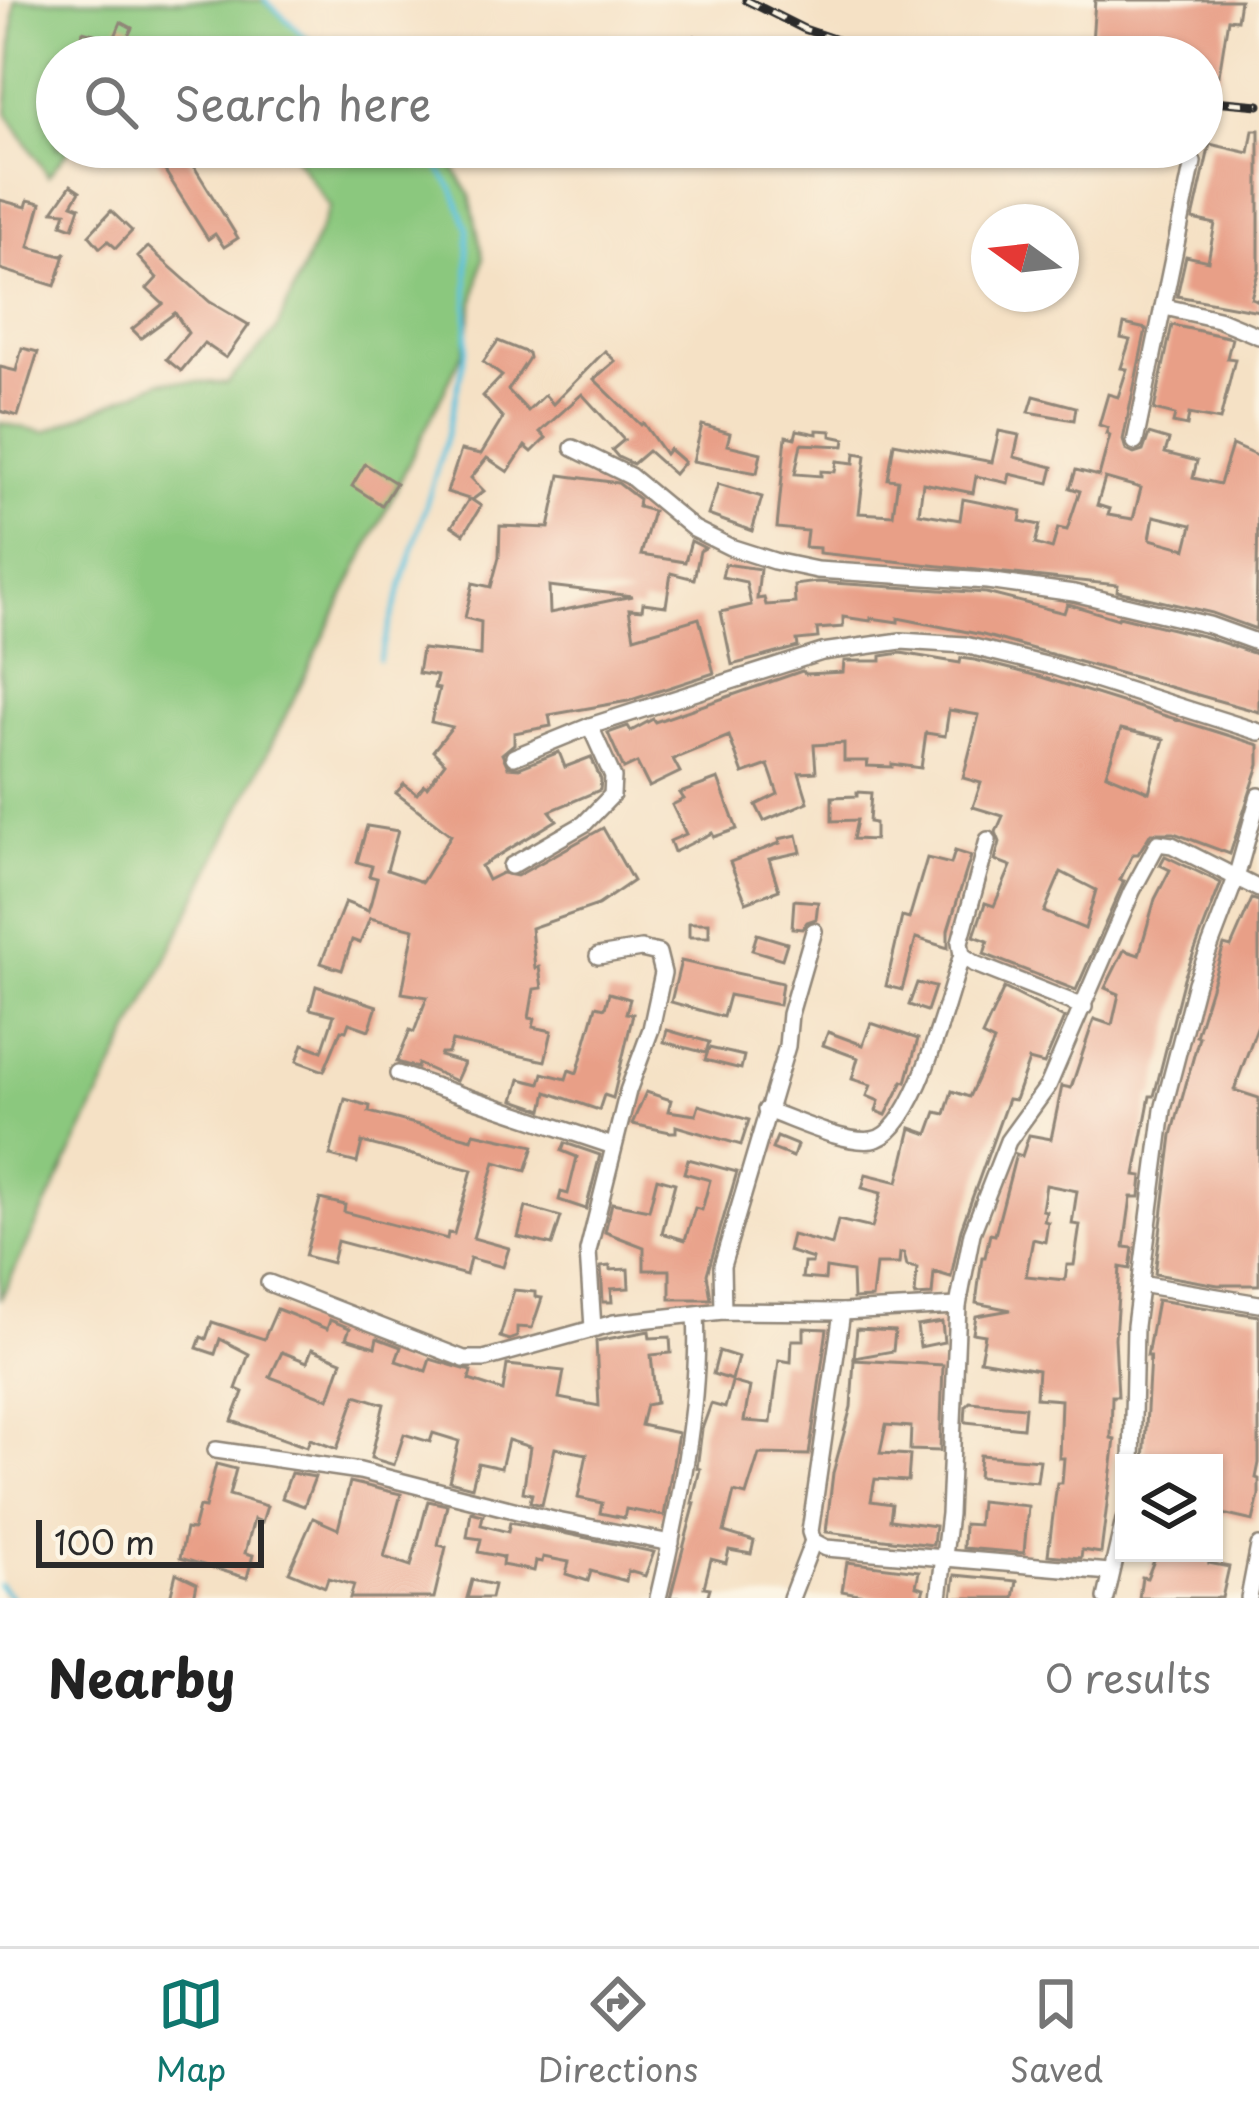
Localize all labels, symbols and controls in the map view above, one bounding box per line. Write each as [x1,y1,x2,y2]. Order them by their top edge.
search box [36,36,1223,168]
text: Search here [174,68,431,136]
icon: search [78,69,144,135]
north arrow [971,204,1079,312]
map controls [1115,1454,1223,1562]
button: layers [1115,1454,1223,1562]
scale bar [36,1514,264,1567]
text: 100 m [54,1516,155,1566]
text: Nearby [48,1638,235,1715]
text: 0 results [1045,1647,1211,1706]
tab: Map [156,1971,226,2093]
tab: Directions [538,1971,698,2093]
tab: Saved [1010,1971,1103,2093]

